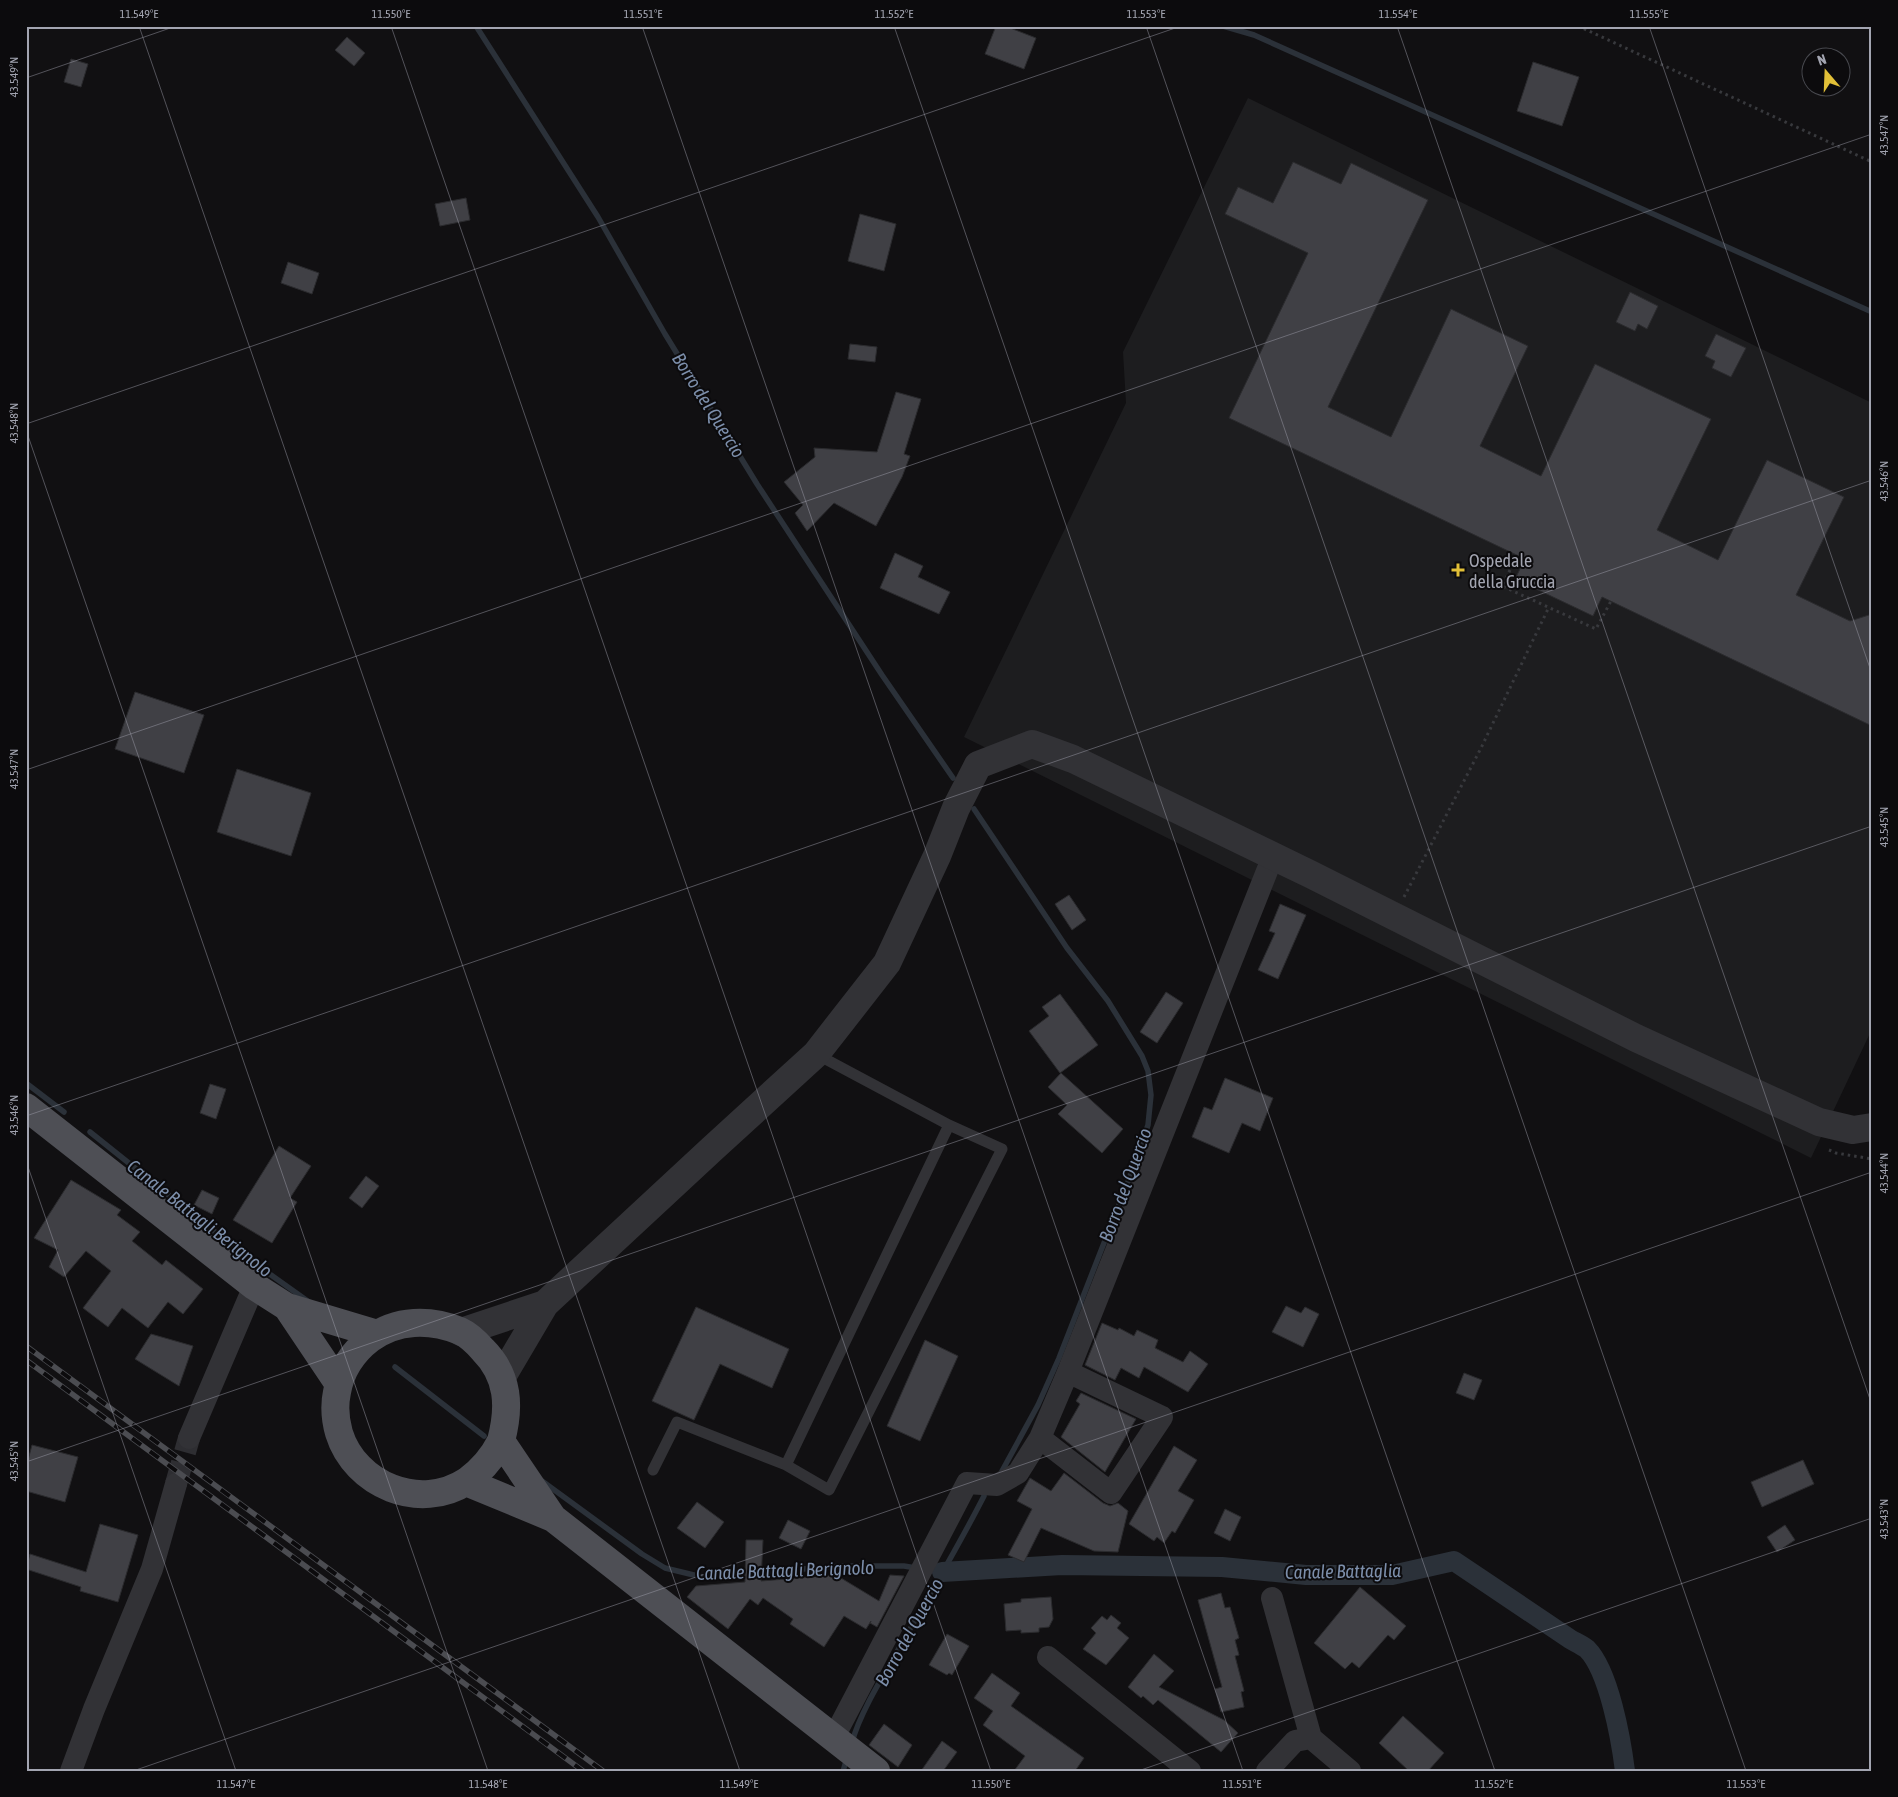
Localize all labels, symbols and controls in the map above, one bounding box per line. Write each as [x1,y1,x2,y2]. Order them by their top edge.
text: 11.549°E [120,7,158,21]
text: 11.550°E [372,7,410,21]
text: 11.551°E [624,7,662,21]
text: 11.552°E [875,7,913,21]
text: 11.553°E [1127,7,1165,21]
text: 11.554°E [1379,7,1417,21]
text: 11.555°E [1630,7,1668,21]
north arrow [1800,48,1850,98]
text: N [1815,51,1828,69]
text: 43.549°N [7,57,21,97]
text: 43.547°N [1877,115,1891,155]
water label: Borro del Quercio [668,348,750,462]
text: 43.548°N [7,403,21,443]
text: 43.546°N [1877,461,1891,501]
place label: Ospedale della Gruccia [1469,550,1555,592]
marker: Ospedale della Gruccia [1451,563,1465,577]
text: 43.547°N [7,749,21,789]
text: 43.545°N [1877,807,1891,847]
text: 43.546°N [7,1095,21,1135]
water label: Borro del Quercio [1094,1125,1156,1245]
text: 43.544°N [1877,1153,1891,1193]
water label: Canale Battagli Berignolo [123,1154,277,1282]
text: 43.545°N [7,1441,21,1481]
text: 43.543°N [1877,1499,1891,1539]
water label: Canale Battagli Berignolo [696,1556,874,1584]
water label: Canale Battaglia [1285,1559,1401,1583]
water label: Borro del Quercio [870,1574,948,1690]
text: 11.547°E [217,1777,255,1791]
text: 11.548°E [469,1777,507,1791]
text: 11.549°E [720,1777,758,1791]
text: 11.550°E [972,1777,1010,1791]
text: 11.551°E [1223,1777,1261,1791]
text: 11.552°E [1475,1777,1513,1791]
text: 11.553°E [1727,1777,1765,1791]

